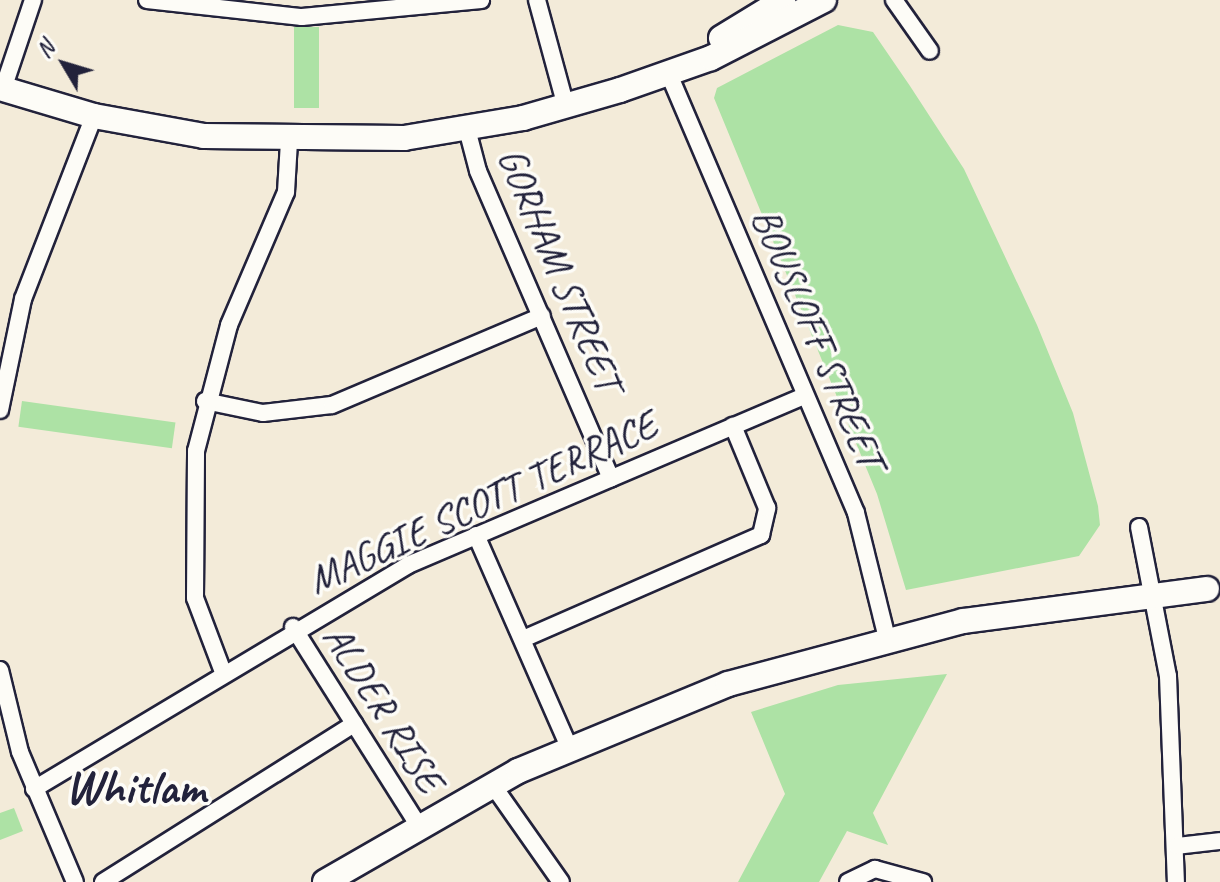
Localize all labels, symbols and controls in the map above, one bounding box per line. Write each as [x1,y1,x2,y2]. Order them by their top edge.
north arrow [24,24,104,104]
text: N [30,35,60,63]
street label: GORHAM STREET [487,141,633,397]
street label: BOUSLOFF STREET [742,201,894,475]
street label: MAGGIE SCOTT TERRACE [301,400,663,604]
street label: ALDER RISE [314,616,454,800]
district label: Whitlam [65,759,205,817]

